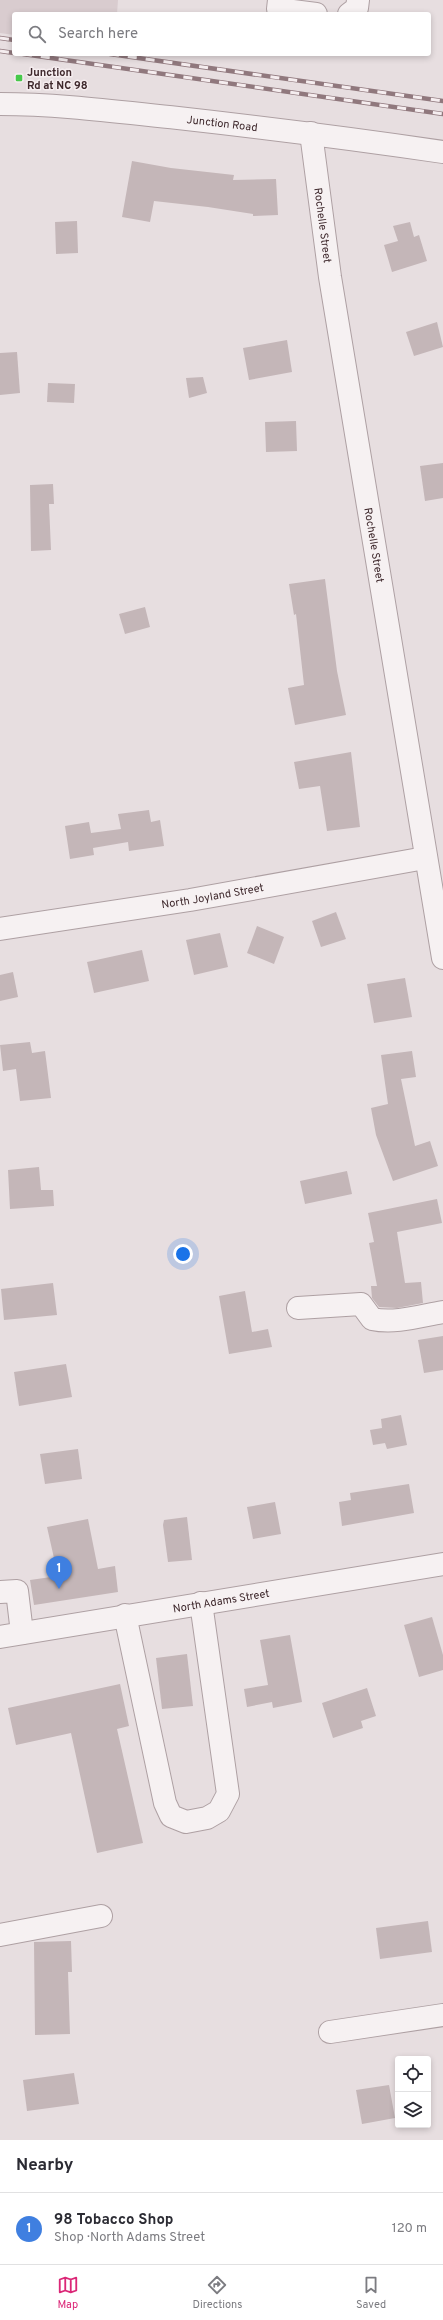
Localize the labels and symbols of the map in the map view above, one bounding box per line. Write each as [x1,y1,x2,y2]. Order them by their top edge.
place label: Junction Rd at NC 98 [27,66,88,93]
marker: Junction Rd at NC 98 [14,73,24,83]
street label: Junction Road [186,113,258,135]
street label: Rochelle Street [310,187,334,264]
street label: Rochelle Street [360,507,387,584]
street label: North Joyland Street [161,881,265,912]
your location [173,1244,193,1264]
pin: 1 [46,1556,72,1589]
street label: North Adams Street [172,1587,270,1616]

